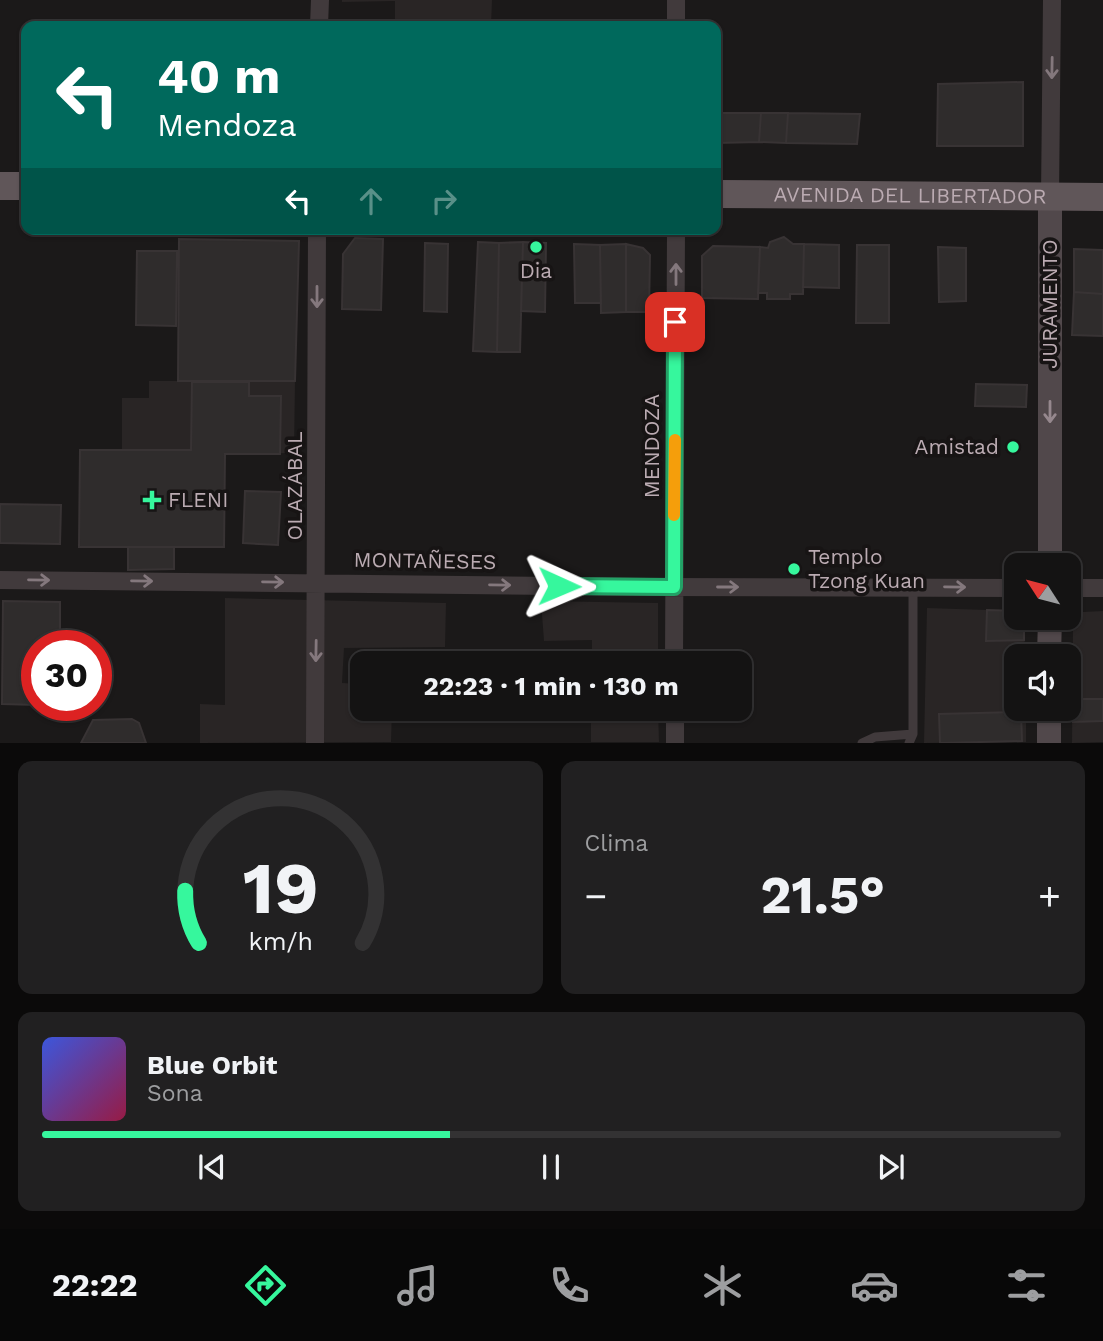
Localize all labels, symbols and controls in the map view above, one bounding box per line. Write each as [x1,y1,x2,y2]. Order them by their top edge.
text: 40 m [157,47,280,105]
icon: left [42,49,133,140]
one-way arrow [1045,56,1059,79]
text: Mendoza [157,106,297,144]
street label: AVENIDA DEL LIBERTADOR [773,181,1047,209]
icon: left [279,182,317,220]
icon: ahead [352,182,390,220]
icon: right [425,182,463,220]
marker: Dia [528,239,544,255]
street label: JURAMENTO [1037,239,1062,369]
place label: Dia [520,258,552,283]
one-way arrow [669,263,683,286]
one-way arrow [310,286,324,309]
pin [645,292,705,352]
icon: arrive [656,303,694,341]
street label: MENDOZA [639,394,664,498]
one-way arrow [1043,401,1057,424]
street label: OLAZÁBAL [282,431,307,541]
place label: Amistad [915,434,999,459]
marker: Amistad [1005,439,1021,455]
place label: FLENI [168,487,228,512]
marker: FLENI [142,490,162,510]
place label: Templo Tzong Kuan [808,544,925,593]
street label: MONTAÑESES [353,547,497,574]
position arrow [522,549,596,623]
north arrow [1004,553,1082,630]
map controls [1004,553,1081,721]
marker: Templo Tzong Kuan [786,561,802,577]
one-way arrow [28,573,51,587]
one-way arrow [130,574,153,588]
one-way arrow [261,575,284,589]
one-way arrow [488,578,511,592]
one-way arrow [716,580,739,594]
one-way arrow [943,580,966,594]
speed limit sign: 30 [21,630,112,721]
one-way arrow [310,639,323,662]
button: sound [1004,644,1081,721]
text: 22:23 · 1 min · 130 m [423,671,679,701]
text: Clima [585,830,648,857]
text: 19 [242,846,318,932]
text: 21.5° [760,865,885,926]
text: − [585,874,607,918]
text: + [1038,874,1061,918]
text: km/h [248,927,312,956]
text: Blue Orbit [147,1050,277,1080]
text: Sona [147,1080,203,1107]
icon: previous [193,1148,231,1186]
icon: pause [532,1148,570,1186]
icon: next [872,1148,910,1186]
icon: directions [241,1261,290,1310]
icon: music [393,1261,442,1310]
icon: phone [545,1261,594,1310]
icon: climate [698,1261,747,1310]
icon: car [850,1261,899,1310]
icon: filters [1002,1261,1051,1310]
text: 22:22 [52,1266,138,1304]

